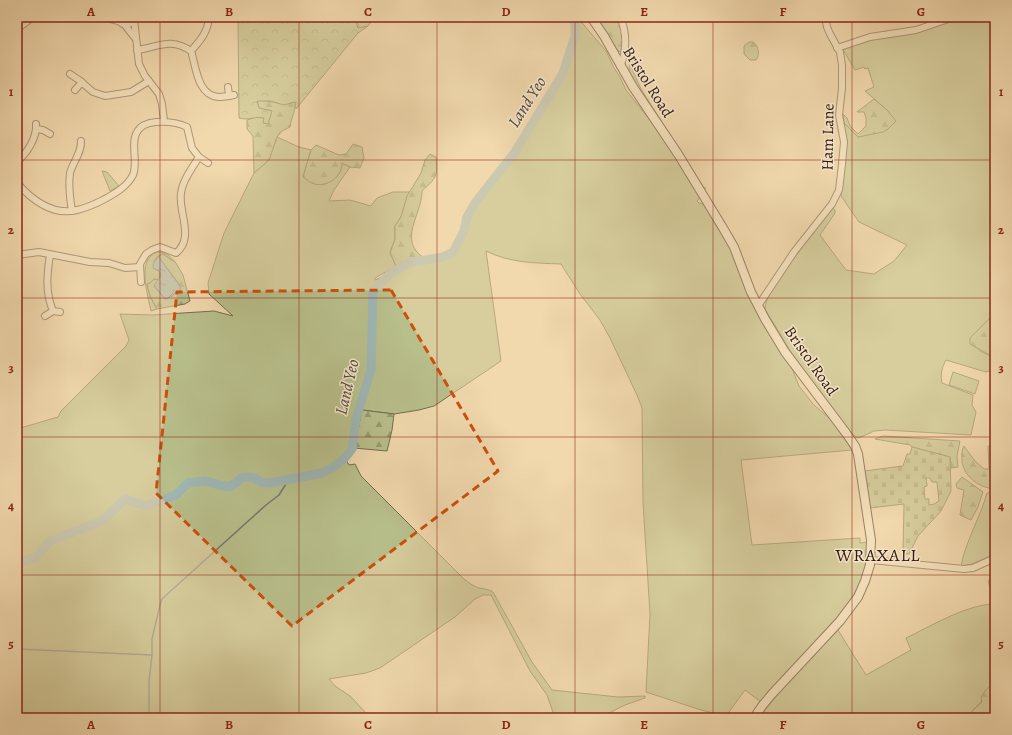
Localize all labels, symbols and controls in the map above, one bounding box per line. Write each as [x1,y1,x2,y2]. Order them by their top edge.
text: A [86,3,96,20]
text: B [225,3,233,20]
text: C [364,3,372,20]
text: D [501,3,511,20]
text: E [640,3,648,20]
text: F [780,3,787,20]
text: G [917,3,925,20]
street label: Bristol Road [617,42,679,122]
water label: Land Yeo [502,72,552,132]
text: 1 [9,83,14,100]
text: 1 [999,83,1004,100]
street label: Ham Lane [816,103,840,171]
text: 2 [8,221,15,238]
text: 2 [998,221,1005,238]
street label: Bristol Road [779,322,843,400]
water label: Land Yeo [329,357,365,417]
text: 3 [8,359,14,376]
text: 3 [998,359,1004,376]
text: 4 [8,497,14,514]
text: 4 [998,497,1004,514]
district label: WRAXALL [835,543,920,567]
text: 5 [8,635,14,652]
text: 5 [998,635,1004,652]
text: A [86,716,96,733]
text: B [225,716,233,733]
text: C [364,716,372,733]
text: D [501,716,511,733]
text: E [640,716,648,733]
text: F [780,716,787,733]
text: G [917,716,925,733]

